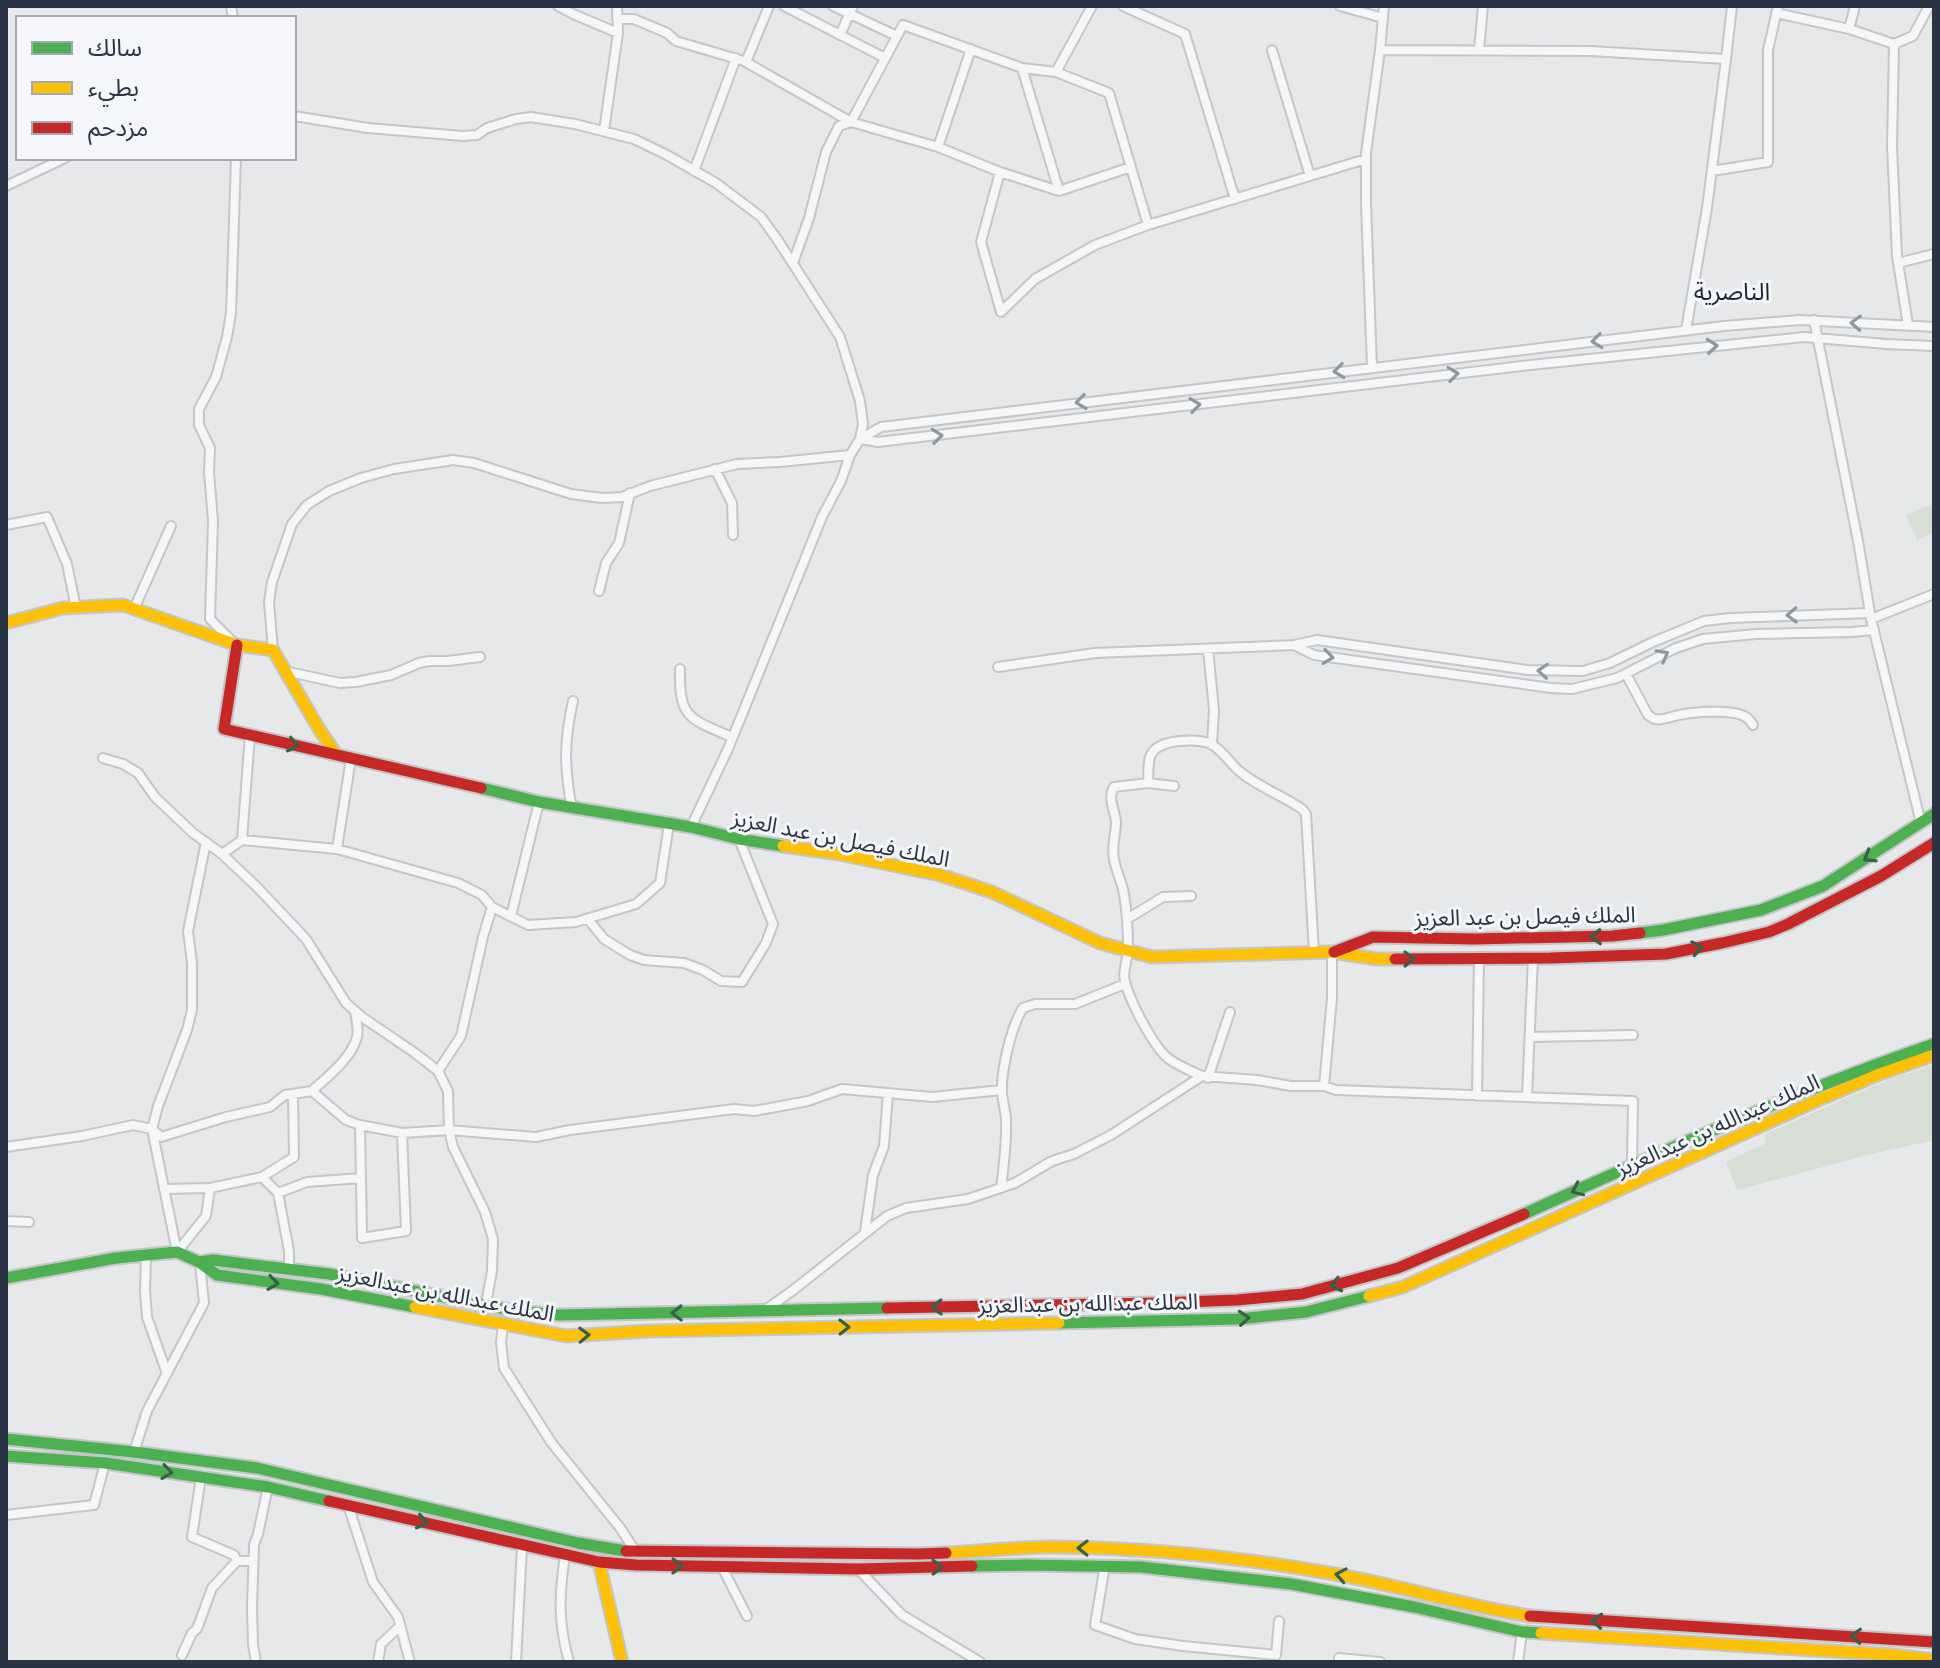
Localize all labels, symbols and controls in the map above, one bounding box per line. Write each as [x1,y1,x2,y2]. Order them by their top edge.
legend [16,16,296,160]
text: سالك [88,32,142,61]
text: بطيء [88,72,139,107]
text: مزدحم [88,112,148,145]
district label: الناصرية [1694,276,1770,306]
one-way arrow [1849,314,1862,331]
one-way arrow [1590,332,1604,349]
one-way arrow [1706,338,1719,355]
one-way arrow [1332,362,1346,379]
one-way arrow [1447,366,1460,383]
one-way arrow [1074,394,1087,411]
one-way arrow [1189,397,1202,414]
one-way arrow [931,427,944,444]
one-way arrow [1785,607,1798,624]
one-way arrow [1321,648,1335,665]
one-way arrow [1654,649,1669,665]
one-way arrow [1536,663,1549,680]
one-way arrow [286,735,300,752]
street label: الملك فيصل بن عبد العزيز [729,803,952,872]
one-way arrow [1863,848,1878,863]
street label: الملك فيصل بن عبد العزيز [1413,900,1636,931]
one-way arrow [1589,928,1602,945]
one-way arrow [1690,940,1704,957]
one-way arrow [1403,950,1416,968]
street label: الملك عبدالله بن عبدالعزيز [1610,1067,1823,1182]
one-way arrow [1571,1180,1585,1196]
street label: الملك عبدالله بن عبدالعزيز [334,1258,557,1327]
one-way arrow [267,1274,280,1291]
one-way arrow [1329,1276,1343,1292]
street label: الملك عبدالله بن عبدالعزيز [977,1287,1198,1318]
one-way arrow [930,1299,943,1316]
one-way arrow [670,1304,683,1322]
one-way arrow [1238,1310,1251,1327]
one-way arrow [838,1318,851,1336]
one-way arrow [578,1327,591,1344]
one-way arrow [160,1463,174,1480]
one-way arrow [415,1513,428,1530]
one-way arrow [1076,1539,1089,1557]
one-way arrow [671,1557,684,1575]
one-way arrow [931,1558,944,1575]
one-way arrow [1335,1568,1348,1585]
one-way arrow [1590,1613,1603,1630]
one-way arrow [1849,1628,1862,1645]

